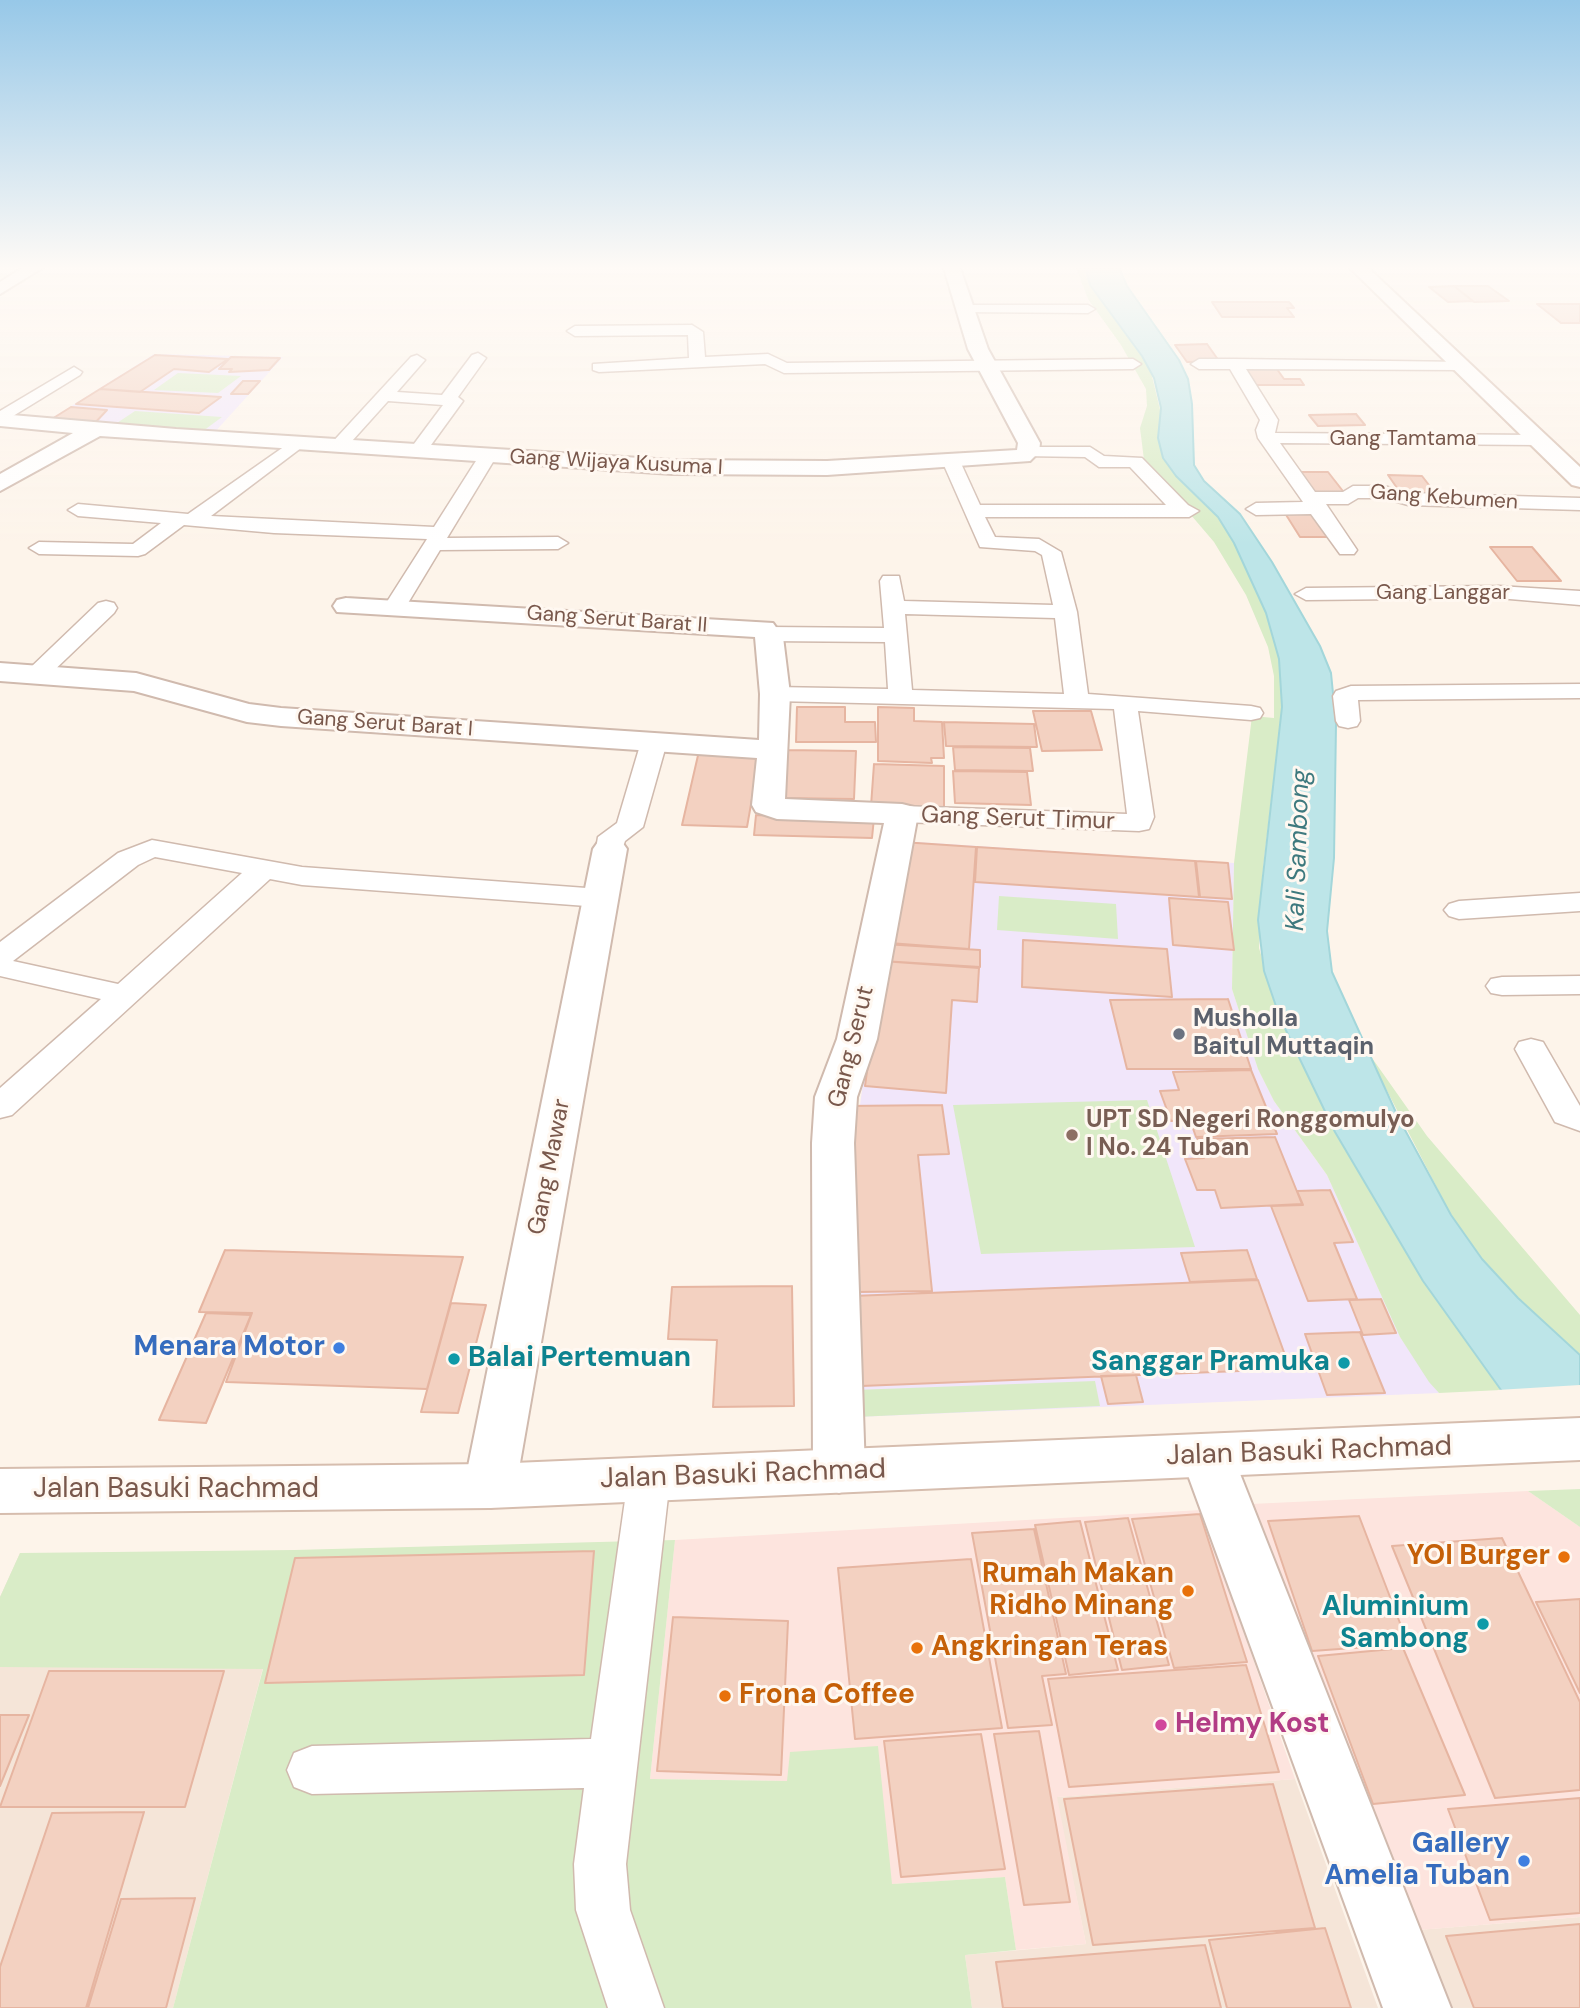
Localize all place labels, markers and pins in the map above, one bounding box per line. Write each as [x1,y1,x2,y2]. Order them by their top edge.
place label: Musholla Baitul Muttaqin [1193,1006,1374,1062]
marker: Musholla Baitul Muttaqin [1171,1026,1187,1042]
place label: UPT SD Negeri Ronggomulyo I No. 24 Tuban [1086,1107,1415,1163]
marker: UPT SD Negeri Ronggomulyo I No. 24 Tuban [1064,1127,1080,1143]
place label: Menara Motor [134,1331,325,1365]
marker: Menara Motor [331,1340,347,1356]
place label: Balai Pertemuan [468,1342,691,1376]
place label: Sanggar Pramuka [1091,1346,1330,1380]
marker: Balai Pertemuan [446,1351,462,1367]
marker: Sanggar Pramuka [1336,1355,1352,1371]
place label: YOI Burger [1407,1540,1550,1574]
marker: YOI Burger [1556,1549,1572,1565]
place label: Rumah Makan Ridho Minang [982,1558,1174,1624]
marker: Rumah Makan Ridho Minang [1180,1583,1196,1599]
place label: Aluminium Sambong [1322,1591,1469,1657]
marker: Aluminium Sambong [1475,1616,1491,1632]
place label: Angkringan Teras [931,1631,1168,1665]
marker: Angkringan Teras [909,1640,925,1656]
place label: Frona Coffee [739,1679,915,1713]
marker: Frona Coffee [717,1688,733,1704]
place label: Helmy Kost [1175,1708,1329,1742]
marker: Helmy Kost [1153,1717,1169,1733]
place label: Gallery Amelia Tuban [1324,1828,1510,1894]
marker: Gallery Amelia Tuban [1516,1853,1532,1869]

